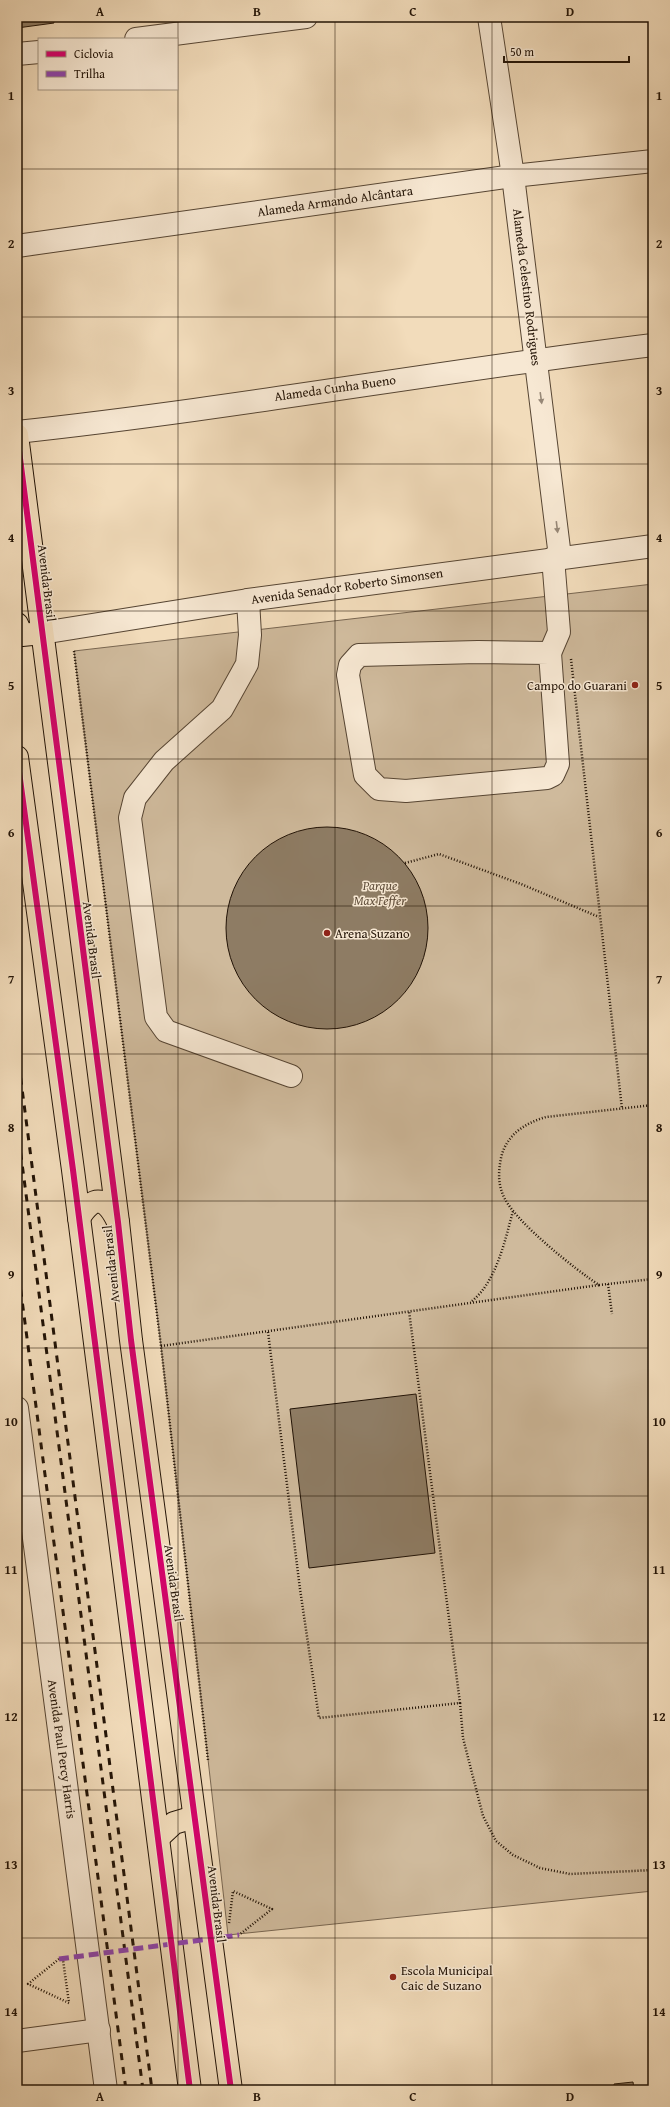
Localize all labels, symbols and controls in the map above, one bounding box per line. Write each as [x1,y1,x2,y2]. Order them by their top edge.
text: A [96,2,105,21]
text: B [253,2,261,21]
text: C [409,2,417,21]
text: D [566,2,574,21]
legend [38,38,178,90]
scale bar [504,38,629,64]
text: 50 m [510,43,534,60]
text: Ciclovia [74,45,114,62]
text: Trilha [74,65,105,82]
text: 1 [8,86,14,105]
text: 1 [656,86,662,105]
street label: Alameda Armando Alcântara [256,181,415,221]
street label: Alameda Celestino Rodrigues [508,207,546,367]
text: 2 [8,234,15,253]
text: 2 [656,234,663,253]
street label: Alameda Cunha Bueno [273,370,397,406]
text: 3 [8,381,14,400]
text: 3 [656,381,662,400]
one-way arrow [538,392,544,404]
one-way arrow [554,521,560,533]
text: 4 [8,528,15,547]
text: 4 [656,528,663,547]
street label: Avenida Brasil [33,543,61,623]
street label: Avenida Senador Roberto Simonsen [250,563,445,609]
text: 5 [8,676,15,695]
place label: Campo do Guarani [527,676,627,695]
text: 5 [656,676,663,695]
marker: Campo do Guarani [630,680,640,690]
text: 6 [8,823,15,842]
text: 6 [656,823,663,842]
park label: Parque Max Feffer [354,876,407,910]
street label: Avenida Brasil [78,900,106,980]
place label: Arena Suzano [335,924,410,943]
marker: Arena Suzano [322,928,332,938]
text: 7 [8,970,15,989]
text: 7 [656,970,663,989]
text: 8 [8,1118,15,1137]
text: 8 [656,1118,663,1137]
street label: Avenida Brasil [97,1224,125,1304]
text: 9 [8,1265,15,1284]
text: 9 [656,1265,663,1284]
text: 10 [4,1412,18,1431]
text: 10 [652,1412,666,1431]
street label: Avenida Brasil [159,1543,189,1623]
text: 11 [4,1560,18,1579]
text: 11 [652,1560,666,1579]
street label: Avenida Paul Percy Harris [43,1678,81,1820]
text: 12 [4,1707,18,1726]
text: 12 [652,1707,666,1726]
text: 13 [4,1855,18,1874]
text: 13 [652,1855,666,1874]
street label: Avenida Brasil [203,1864,231,1944]
place label: Escola Municipal Caic de Suzano [401,1961,493,1995]
marker: Escola Municipal Caic de Suzano [388,1972,398,1982]
text: 14 [4,2002,18,2021]
text: 14 [652,2002,666,2021]
text: A [96,2087,105,2106]
text: B [253,2087,261,2106]
text: C [409,2087,417,2106]
text: D [566,2087,574,2106]

